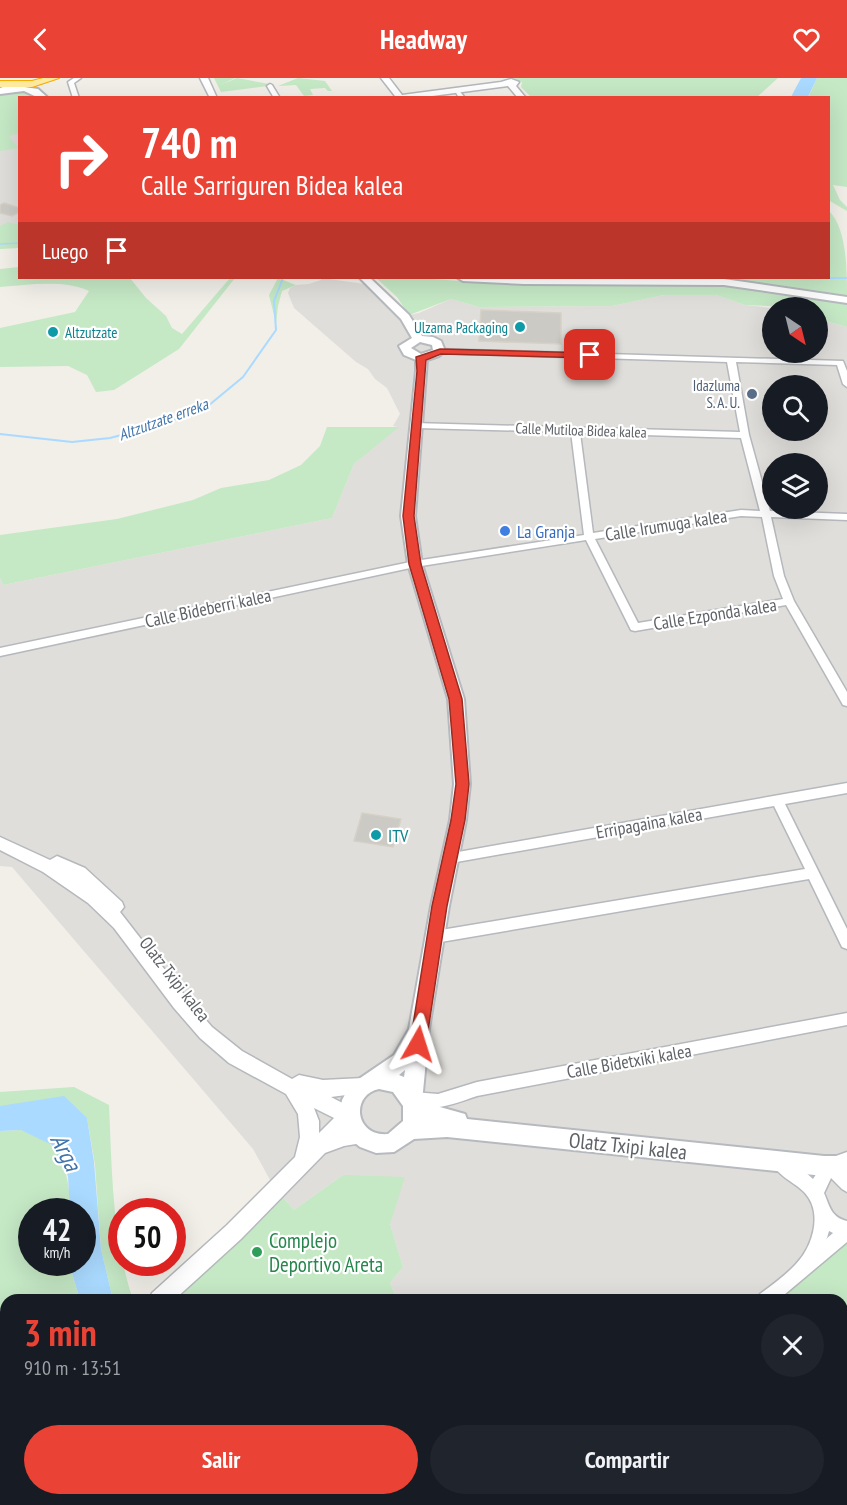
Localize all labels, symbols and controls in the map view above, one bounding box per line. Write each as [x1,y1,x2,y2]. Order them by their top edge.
text: Headway [380,22,467,56]
icon: back [24,23,57,56]
icon: heart [790,23,823,56]
text: 740 m [141,115,238,170]
icon: right [42,120,120,198]
text: Calle Sarriguren Bidea kalea [141,168,403,202]
icon: arrive [100,234,133,267]
text: Luego [42,237,88,265]
north arrow [762,297,828,363]
map controls [762,297,828,519]
place label: Ulzama Packaging [414,318,508,337]
marker: Ulzama Packaging [513,320,527,334]
place label: Altzutzate [65,323,117,342]
marker: Altzutzate [46,325,60,339]
pin [564,329,615,380]
icon: arrive [573,338,606,371]
button: search [762,375,828,441]
place label: Idazluma S. A. U. [693,376,740,412]
marker: Idazluma S. A. U. [745,387,759,401]
water label: Altzutzate erreka [115,393,212,444]
street label: Calle Mutiloa Bidea kalea [515,418,647,442]
button: layers [762,453,828,519]
street label: Calle Irumuga kalea [603,504,729,546]
place label: La Granja [517,520,575,543]
marker: La Granja [498,524,512,538]
street label: Calle Bideberri kalea [143,583,273,633]
street label: Calle Ezponda kalea [652,593,778,635]
street label: Erripagaina kalea [594,802,704,844]
place label: ITV [388,824,409,847]
marker: ITV [369,828,383,842]
street label: Olatz Txipi kalea [135,932,215,1026]
position arrow [386,1012,450,1076]
street label: Calle Bidetxiki kalea [565,1039,693,1083]
street label: Olatz Txipi kalea [568,1126,688,1166]
water label: Arga [44,1128,89,1177]
speed limit sign: 50 [108,1198,186,1276]
text: 42 [43,1210,71,1249]
place label: Complejo Deportivo Areta [269,1227,383,1278]
text: km/h [44,1243,70,1262]
marker: Complejo Deportivo Areta [250,1245,264,1259]
text: 3 min [24,1309,97,1356]
button: close [761,1314,824,1377]
text: 910 m · 13:51 [24,1355,121,1381]
button: Salir [24,1425,418,1494]
button: Compartir [430,1425,824,1494]

